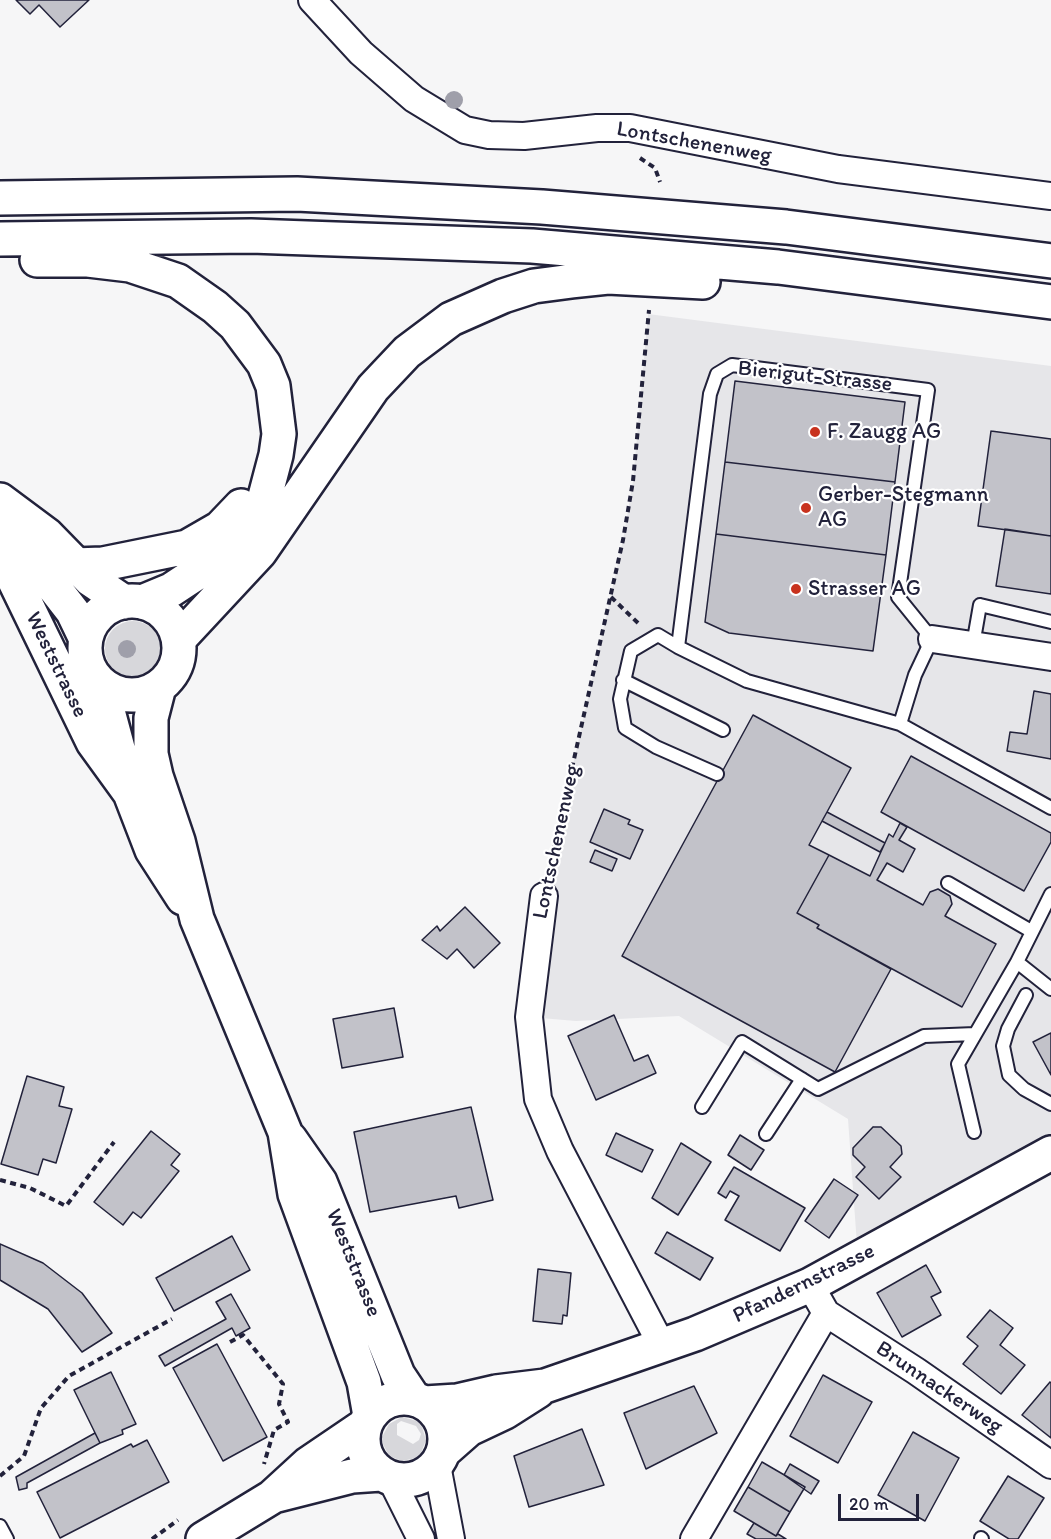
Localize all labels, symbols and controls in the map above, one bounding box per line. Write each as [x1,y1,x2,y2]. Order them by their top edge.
street label: Lontschenenweg [614,116,774,170]
street label: Bierigut-Strasse [736,356,894,398]
place label: F. Zaugg AG [827,419,941,445]
marker: F. Zaugg AG [808,425,822,439]
place label: Gerber-Stegmann AG [818,482,988,534]
marker: Gerber-Stegmann AG [799,501,813,515]
place label: Strasser AG [808,576,921,602]
marker: Strasser AG [789,582,803,596]
street label: Weststrasse [19,608,93,722]
street label: Lontschenenweg [528,762,586,922]
street label: Weststrasse [319,1205,387,1321]
street label: Pfandernstrasse [729,1238,879,1330]
street label: Brunnackerweg [870,1336,1008,1440]
scale bar [841,1482,922,1520]
text: 20 m [849,1493,889,1515]

